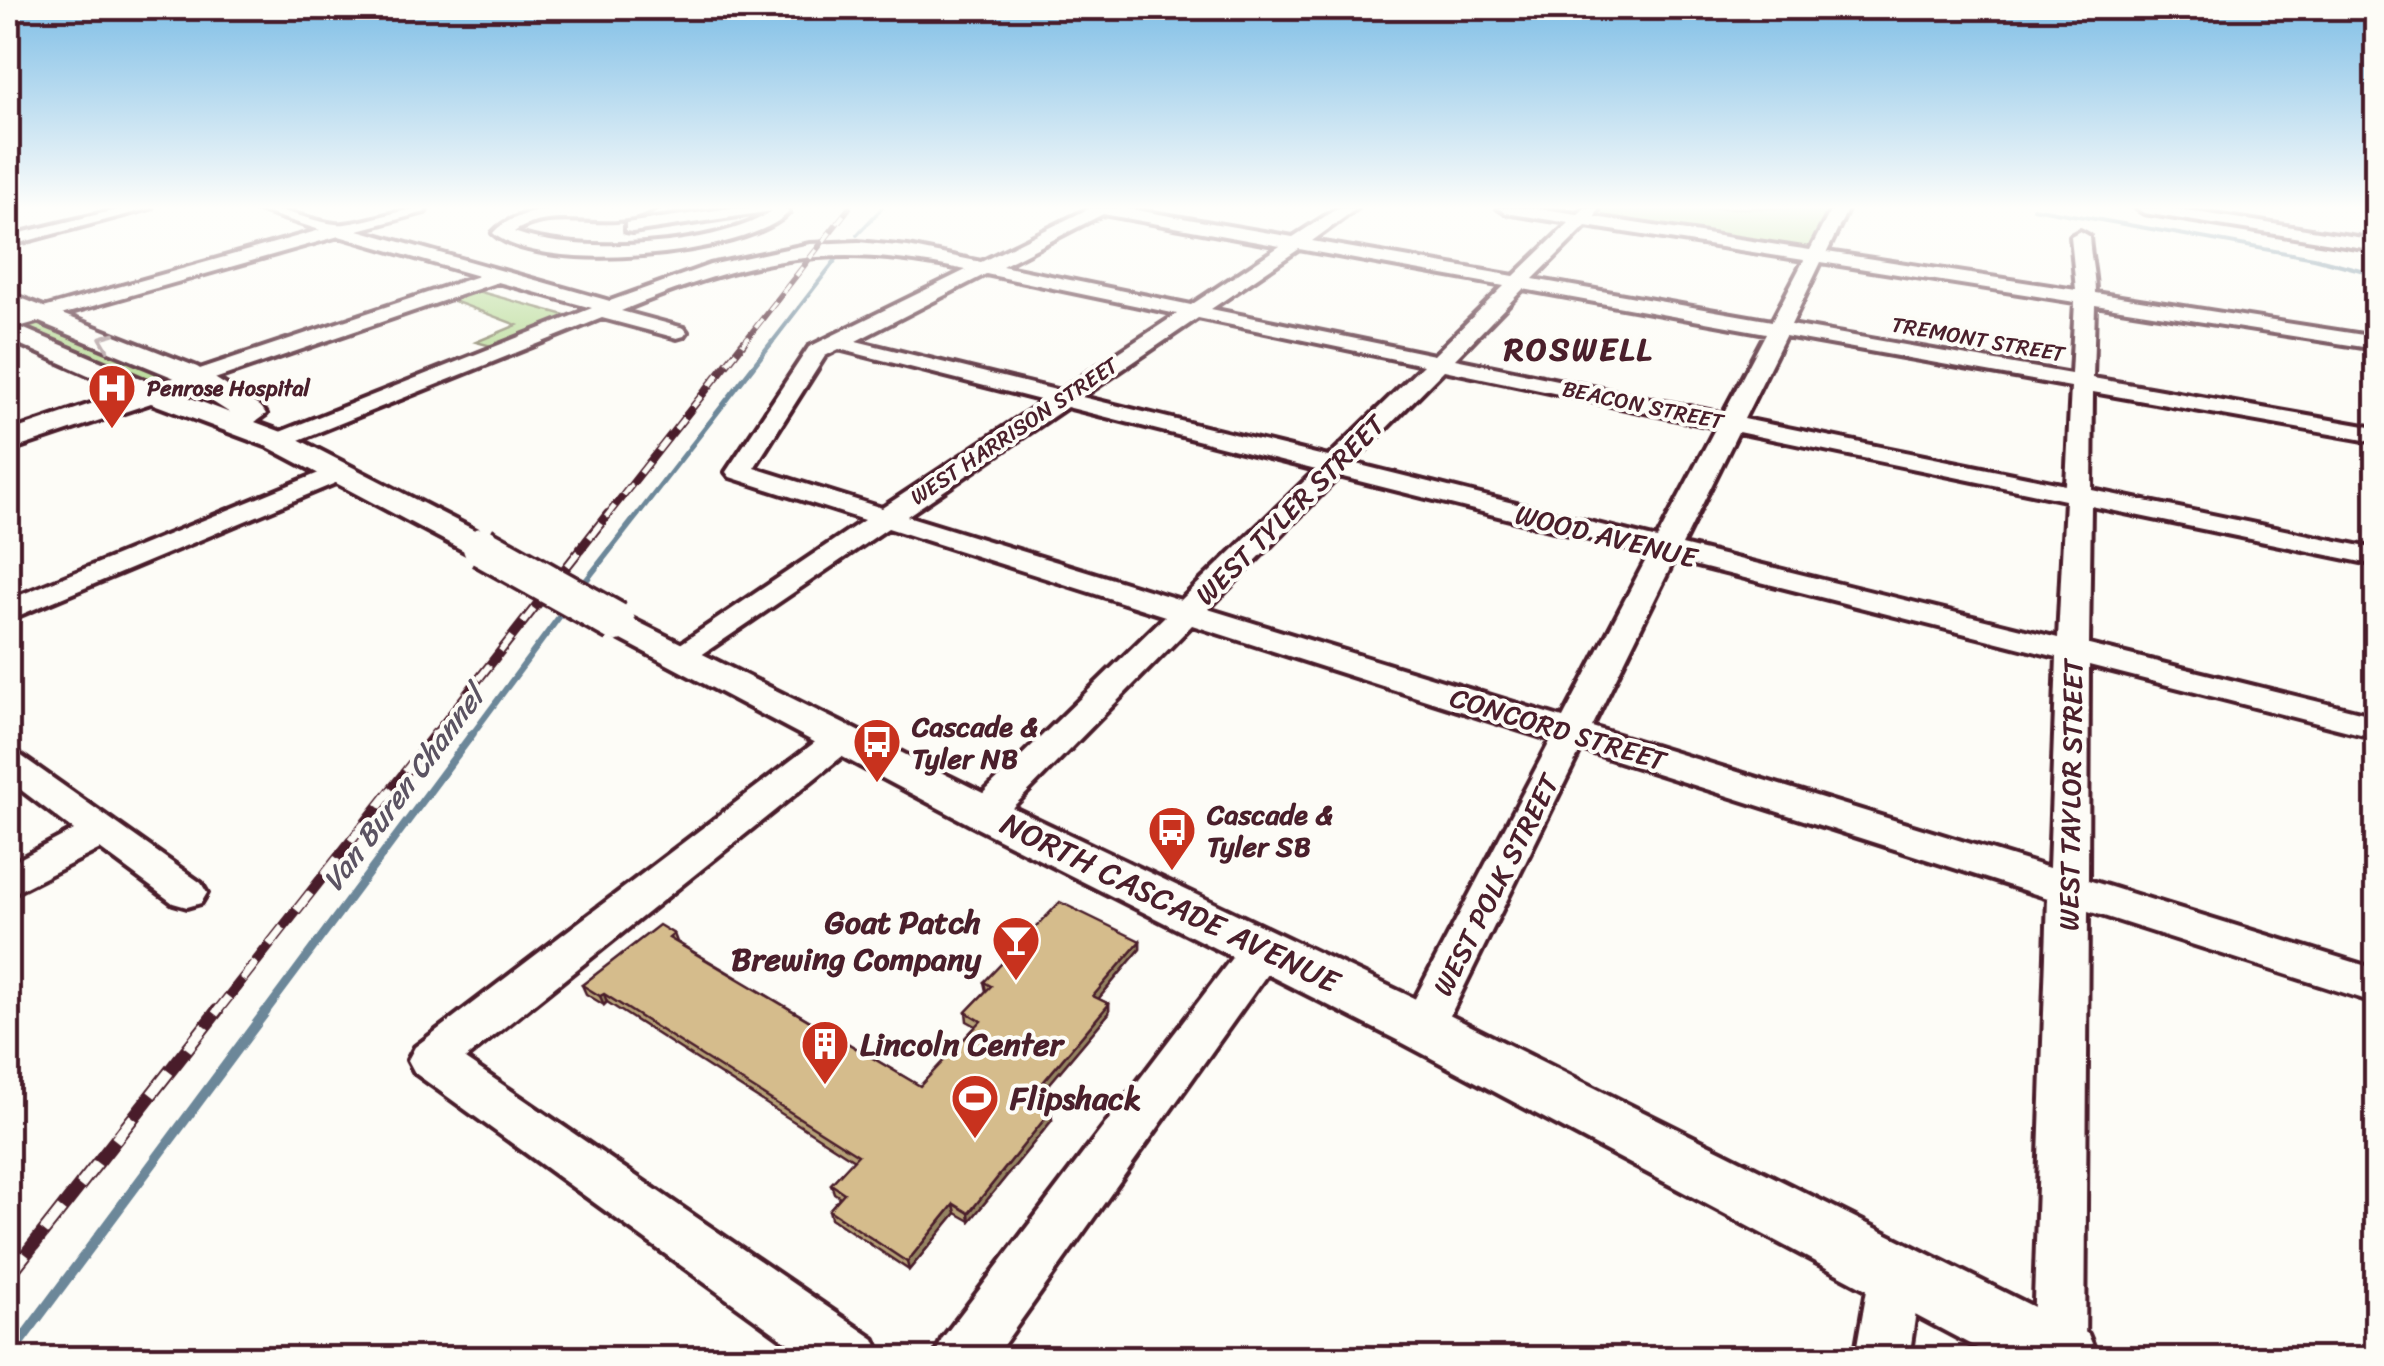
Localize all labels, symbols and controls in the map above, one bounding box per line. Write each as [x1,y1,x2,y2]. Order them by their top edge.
street label: TREMONT STREET [1888,305,2069,374]
district label: ROSWELL [1503,321,1654,378]
one-way arrow [98,332,116,352]
street label: WEST HARRISON STREET [902,346,1127,516]
hospital icon: Penrose Hospital [86,362,138,430]
place label: Penrose Hospital [147,369,312,408]
street label: BEACON STREET [1559,369,1729,441]
street label: WEST TYLER STREET [1183,401,1399,617]
street label: WOOD AVENUE [1510,490,1703,583]
street label: WEST TAYLOR STREET [2044,657,2098,931]
water label: Van Buren Channel [307,669,502,904]
street label: CONCORD STREET [1444,673,1674,786]
place label: Cascade & Tyler NB [911,702,1038,783]
bus stop icon: Cascade & Tyler NB [851,716,903,784]
street label: WEST POLK STREET [1419,764,1574,1005]
place label: Cascade & Tyler SB [1206,790,1333,871]
street label: NORTH CASCADE AVENUE [990,796,1352,1011]
bus stop icon: Cascade & Tyler SB [1146,804,1198,872]
place label: Goat Patch Brewing Company [731,894,982,988]
bar icon: Goat Patch Brewing Company [990,914,1042,982]
place label: Lincoln Center [860,1016,1066,1073]
building icon: Lincoln Center [799,1018,851,1086]
place label: Flipshack [1009,1070,1141,1127]
sports icon: Flipshack [949,1072,1001,1140]

